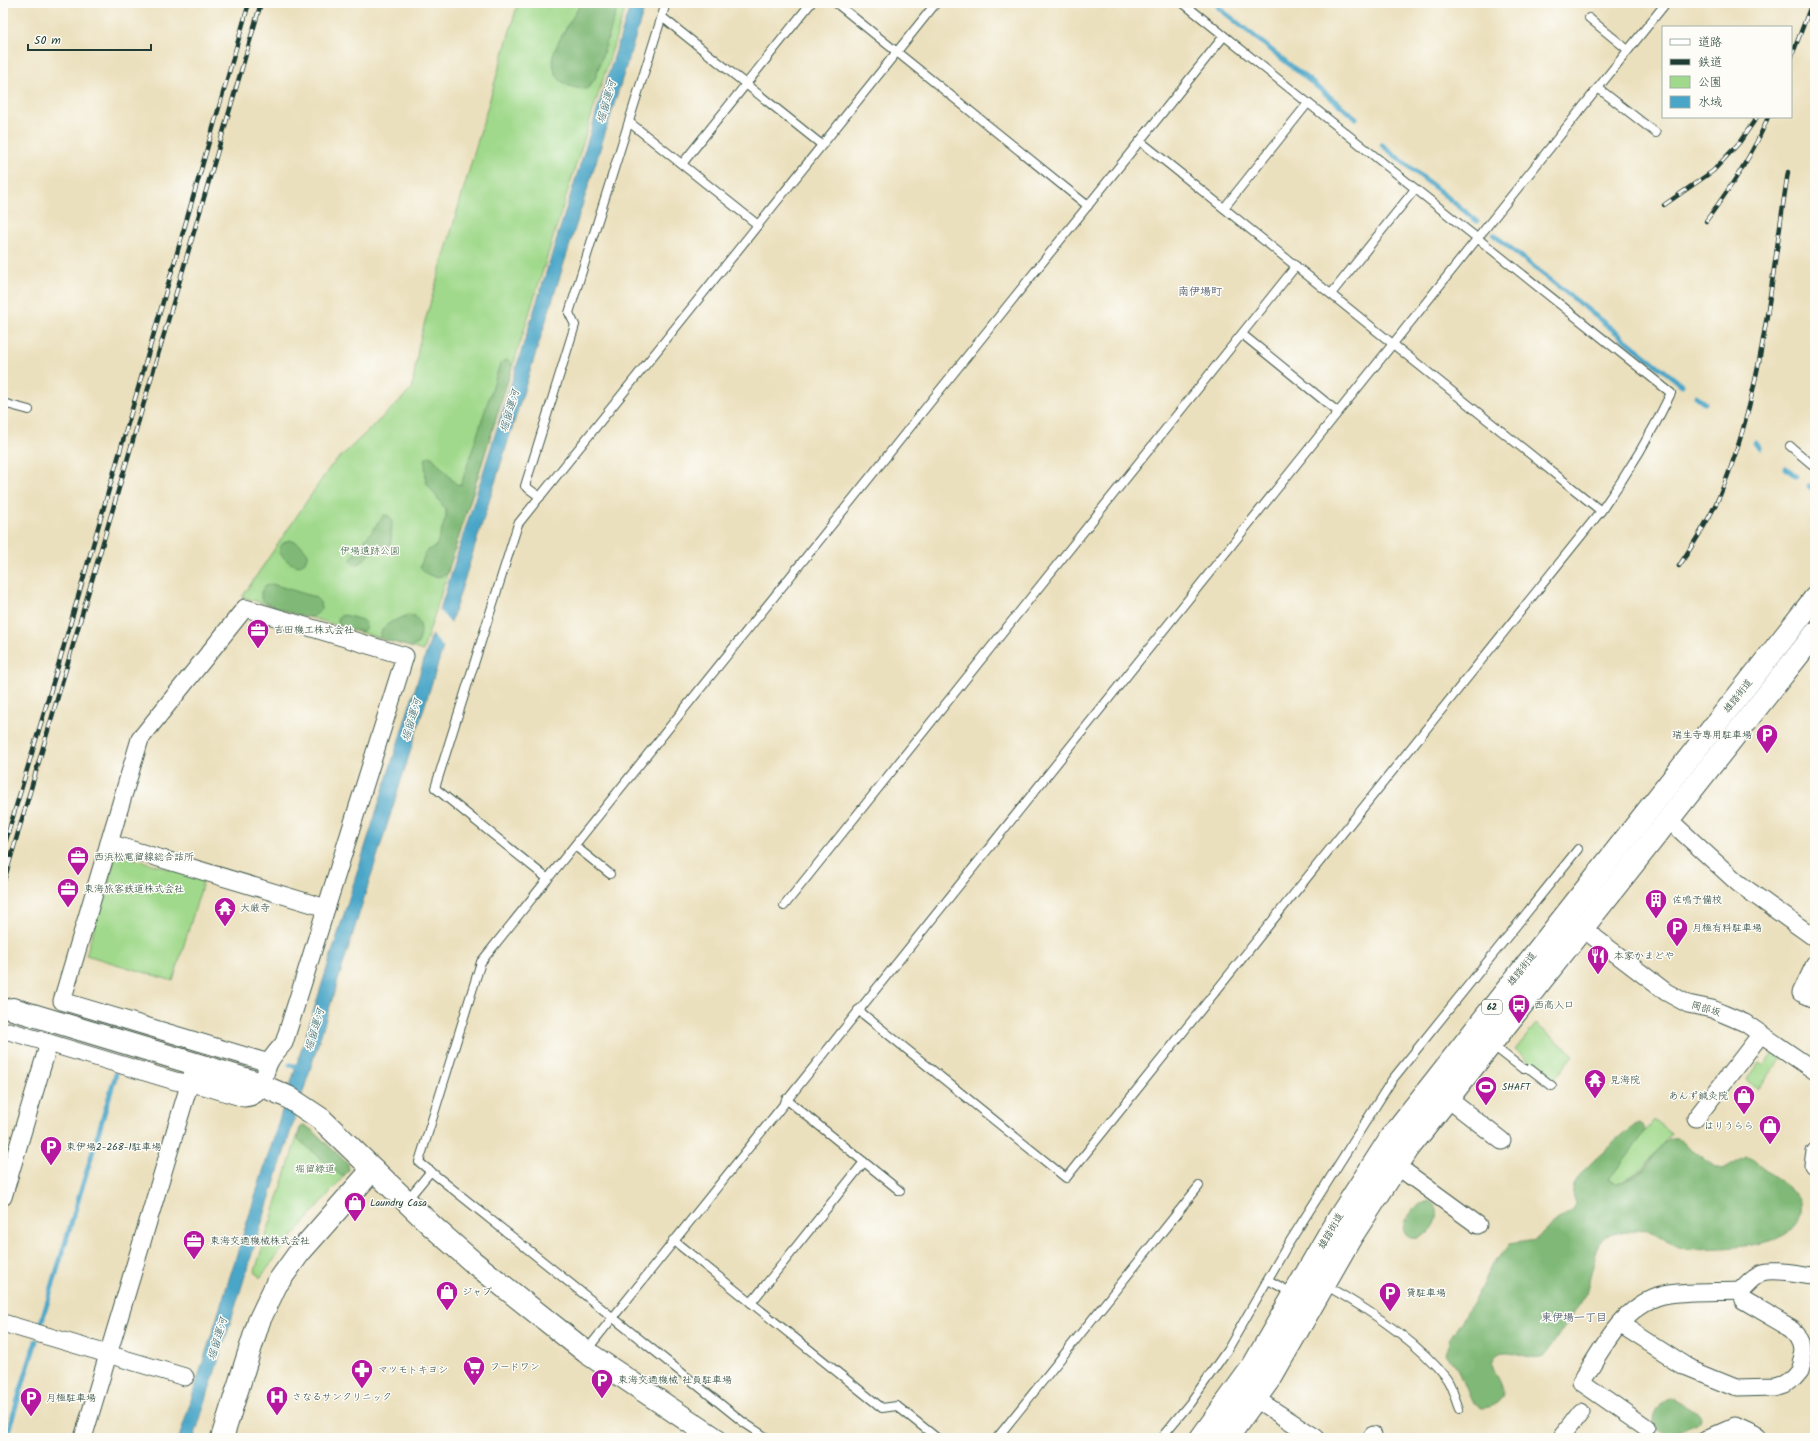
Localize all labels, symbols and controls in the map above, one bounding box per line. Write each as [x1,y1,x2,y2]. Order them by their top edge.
scale bar [28,26,151,52]
legend [1662,26,1792,118]
text: 50 m [34,31,61,50]
text: 道路 [1698,33,1722,52]
text: 鉄道 [1698,53,1722,72]
text: 公園 [1698,73,1722,92]
water label: 堀留運河 [592,76,623,126]
text: 水域 [1698,93,1722,112]
district label: 南伊場町 [1178,283,1223,301]
water label: 堀留運河 [495,385,526,435]
park label: 伊場遺跡公園 [340,543,400,559]
office icon: 吉田機工株式会社 [245,617,271,650]
place label: 吉田機工株式会社 [274,622,354,638]
street label: 雄踏街道 [1719,675,1757,717]
water label: 堀留運河 [397,694,428,744]
parking icon: 瑞生寺専用駐車場 [1754,722,1780,755]
place label: 瑞生寺専用駐車場 [1672,727,1752,743]
office icon: 西浜松電留線総合詰所 [65,844,91,877]
place label: 西浜松電留線総合詰所 [94,849,194,865]
office icon: 東海旅客鉄道株式会社 [55,876,81,909]
place label: 東海旅客鉄道株式会社 [84,881,184,897]
building icon: 佐鳴予備校 [1643,887,1669,920]
place label: 佐鳴予備校 [1672,892,1722,908]
temple icon: 大厳寺 [212,895,238,928]
place label: 大厳寺 [240,900,270,916]
parking icon: 月極有料駐車場 [1664,915,1690,948]
place label: 月極有料駐車場 [1692,920,1762,936]
restaurant icon: 本家かまどや [1585,943,1611,976]
street label: 雄踏街道 [1503,948,1541,990]
place label: 本家かまどや [1614,948,1674,964]
bus stop icon: 西高入口 [1506,992,1532,1025]
place label: 西高入口 [1534,997,1574,1013]
street label: 岡部坂 [1689,997,1723,1021]
road number: 62 [1482,1000,1502,1014]
water label: 堀留運河 [300,1004,331,1054]
temple icon: 見海院 [1582,1067,1608,1100]
place label: 見海院 [1610,1072,1640,1088]
sports icon: SHAFT [1473,1074,1499,1107]
place label: SHAFT [1502,1079,1532,1095]
shop icon: あんず鍼灸院 [1731,1083,1757,1116]
place label: あんず鍼灸院 [1668,1088,1728,1104]
shop icon: はりうらら [1757,1113,1783,1146]
place label: はりうらら [1704,1118,1754,1134]
parking icon: 東伊場2-268-1駐車場 [38,1134,64,1167]
place label: 東伊場2-268-1駐車場 [66,1139,162,1155]
park label: 堀留緑道 [295,1161,335,1177]
shop icon: Laundry Casa [342,1190,368,1223]
place label: Laundry Casa [370,1195,427,1211]
street label: 雄踏街道 [1314,1210,1348,1252]
office icon: 東海交通機械株式会社 [181,1228,207,1261]
place label: 東海交通機械株式会社 [210,1233,310,1249]
shop icon: ジャブ [434,1279,460,1312]
parking icon: 貸駐車場 [1377,1280,1403,1313]
place label: ジャブ [462,1284,492,1300]
place label: 貸駐車場 [1406,1285,1446,1301]
district label: 東伊場一丁目 [1541,1309,1607,1327]
water label: 堀留運河 [203,1313,234,1363]
supermarket icon: フードワン [461,1354,487,1387]
pharmacy icon: マツモトキヨシ [349,1357,375,1390]
place label: フードワン [490,1359,540,1375]
place label: マツモトキヨシ [378,1362,448,1378]
parking icon: 東海交通機械 社員駐車場 [589,1367,615,1400]
place label: 東海交通機械 社員駐車場 [618,1372,732,1388]
hospital icon: さなるサンクリニック [264,1384,290,1417]
parking icon: 月極駐車場 [18,1385,44,1418]
place label: さなるサンクリニック [292,1389,392,1405]
place label: 月極駐車場 [46,1390,96,1406]

